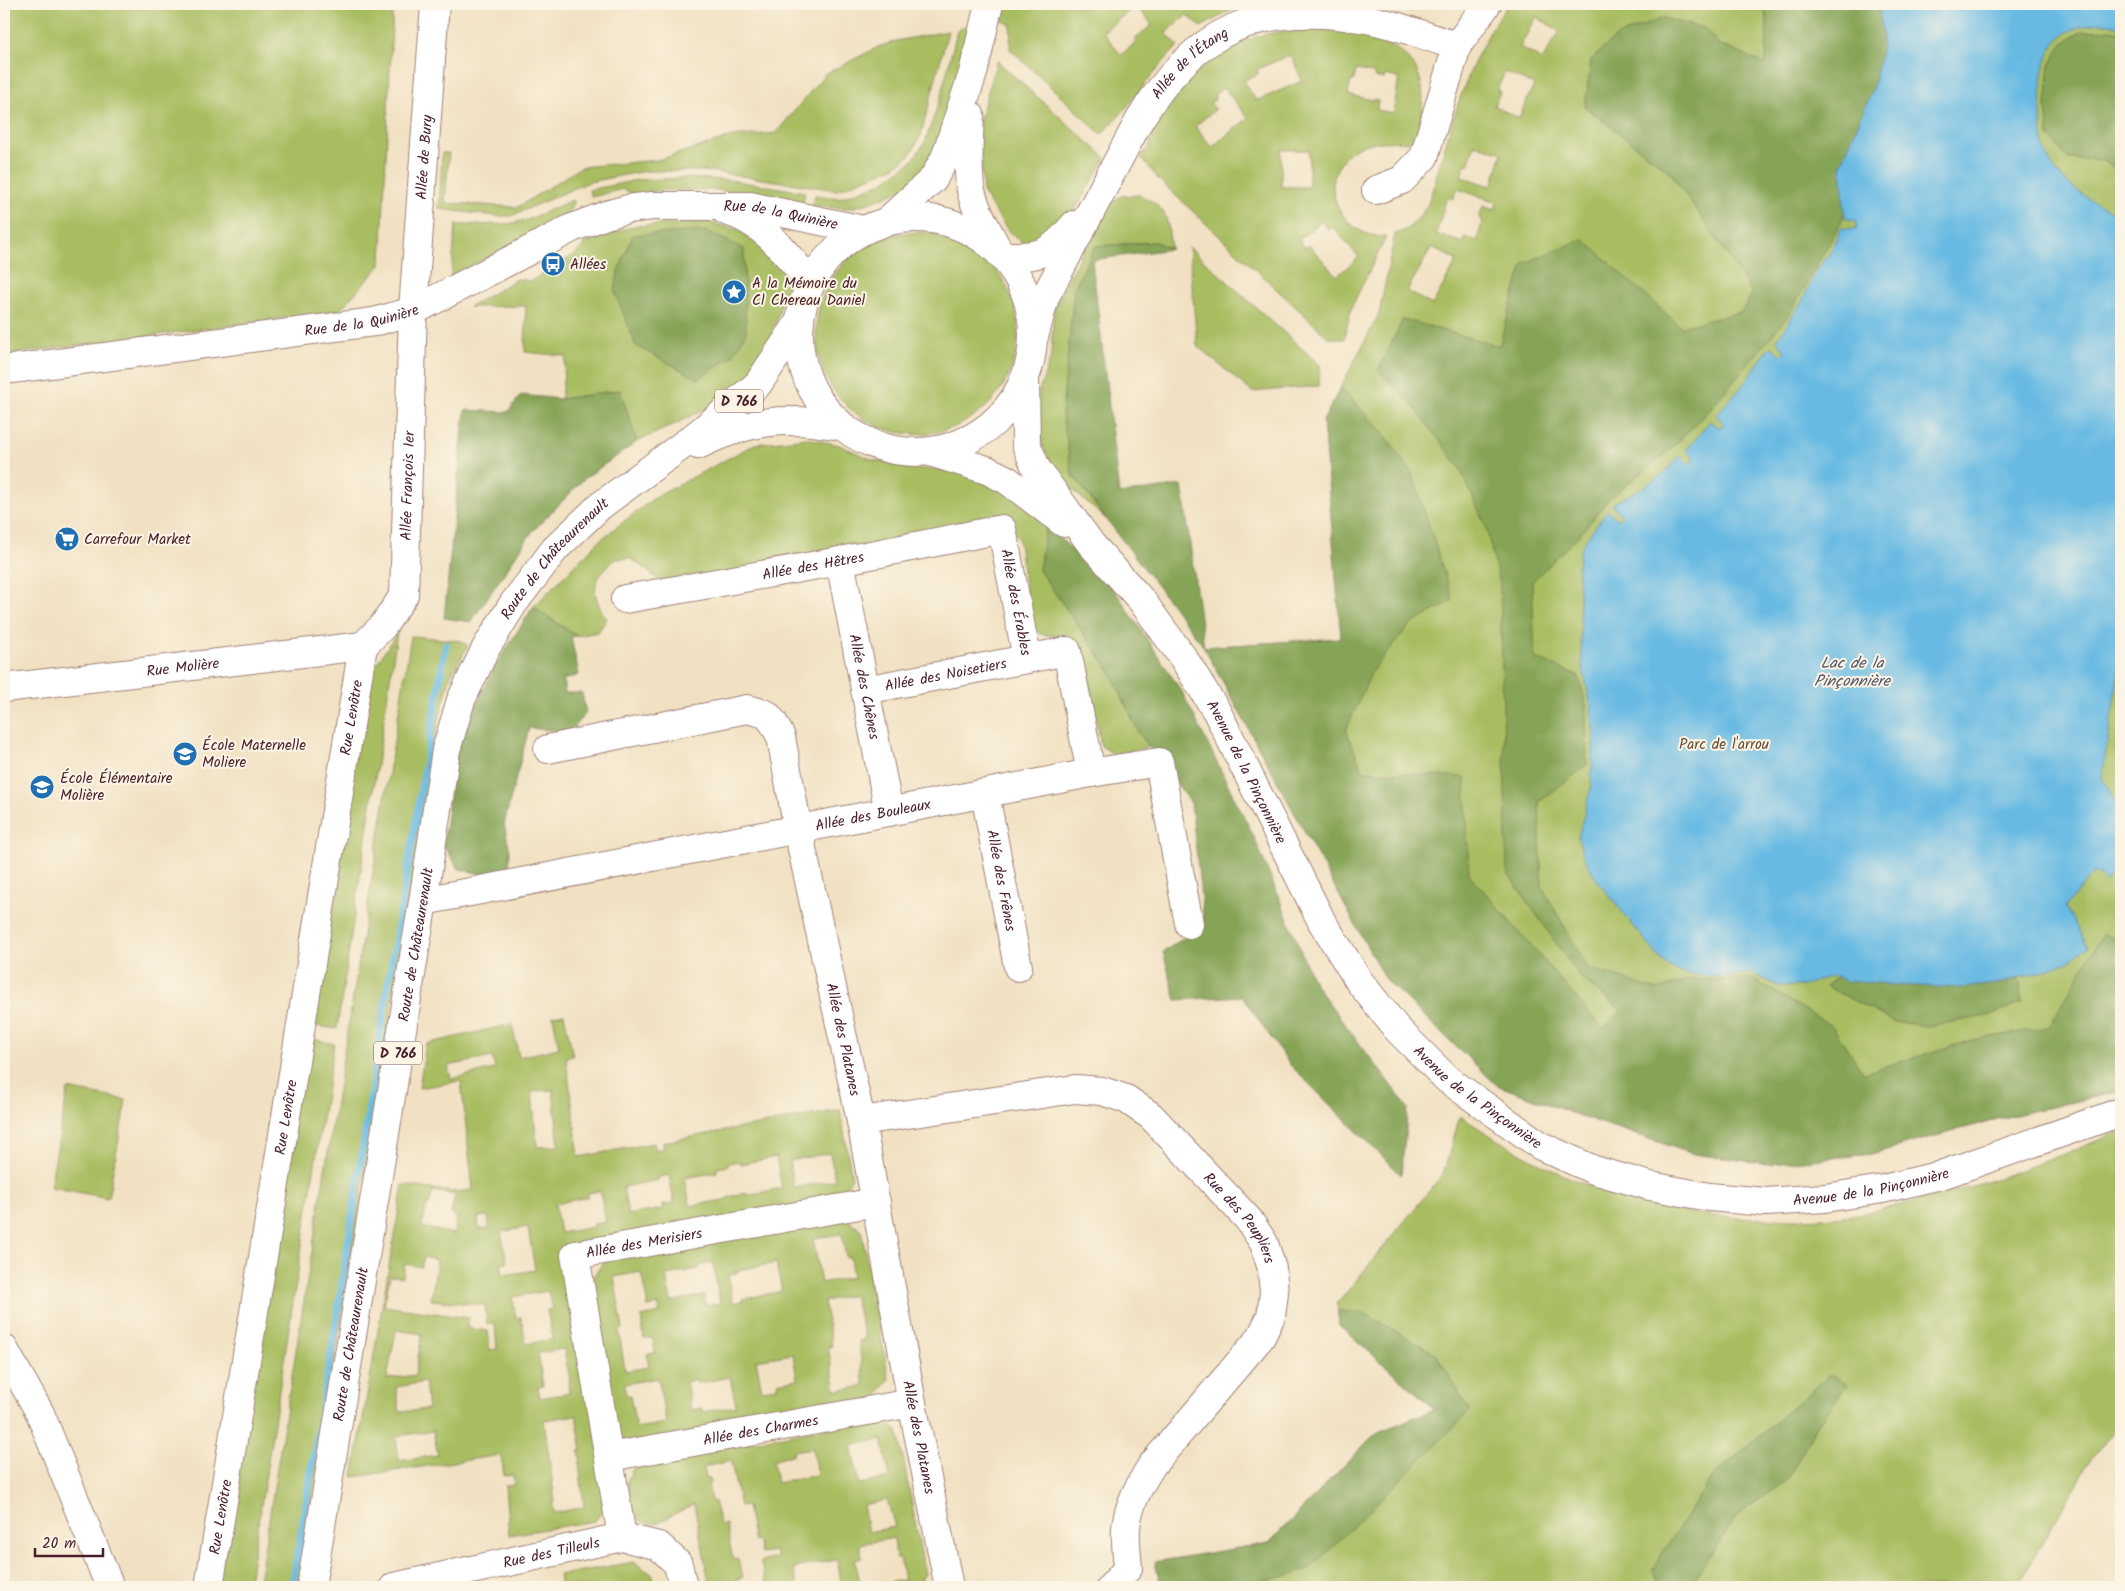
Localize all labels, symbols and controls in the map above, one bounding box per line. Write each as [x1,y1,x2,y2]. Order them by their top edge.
street label: Allée de l'Étang [1146,21,1233,105]
street label: Allée de Bury [410,113,440,201]
street label: Rue de la Quinière [724,195,840,237]
bus stop icon: Allées [540,251,566,277]
place label: Allées [570,253,607,277]
place label: A la Mémoire du Cl Chereau Daniel [752,272,865,313]
place icon: A la Mémoire du Cl Chereau Daniel [721,279,747,305]
street label: Rue de la Quinière [303,299,424,344]
road number: D 766 [715,390,763,412]
street label: Allée François 1er [395,430,422,541]
street label: Route de Châteaurenault [495,492,615,625]
supermarket icon: Carrefour Market [54,526,80,552]
place label: Carrefour Market [84,528,191,552]
street label: Allée des Hêtres [760,545,867,588]
street label: Allée des Érables [993,547,1037,658]
street label: Allée des Chênes [841,632,886,742]
water label: Lac de la Pinçonnière [1814,651,1892,694]
street label: Rue Molière [145,652,221,684]
street label: Allée des Noisetiers [883,652,1009,699]
street label: Rue Lenôtre [334,678,370,757]
street label: Avenue de la Pinçonnière [1199,696,1292,848]
park label: Parc de l'arrou [1679,733,1769,757]
place label: École Maternelle Moliere [202,734,306,775]
school or university icon: École Maternelle Moliere [172,741,198,767]
place label: École Élémentaire Molière [60,767,173,808]
school or university icon: École Élémentaire Molière [29,774,55,800]
street label: Allée des Bouleaux [813,793,933,839]
street label: Allée des Frênes [979,828,1022,934]
street label: Route de Châteaurenault [392,866,441,1024]
street label: Allée des Platanes [818,981,866,1099]
street label: Avenue de la Pinçonnière [1407,1040,1547,1156]
road number: D 766 [374,1042,422,1064]
street label: Rue Lenôtre [269,1078,305,1157]
street label: Avenue de la Pinçonnière [1792,1162,1953,1213]
street label: Rue des Peupliers [1197,1167,1281,1267]
street label: Allée des Merisiers [584,1222,705,1266]
street label: Route de Châteaurenault [327,1265,376,1423]
street label: Allée des Platanes [895,1379,941,1497]
street label: Allée des Charmes [701,1409,821,1453]
street label: Rue Lenôtre [203,1477,239,1557]
scale bar [35,1526,102,1558]
street label: Rue des Tilleuls [501,1531,603,1576]
text: 20 m [42,1532,76,1556]

